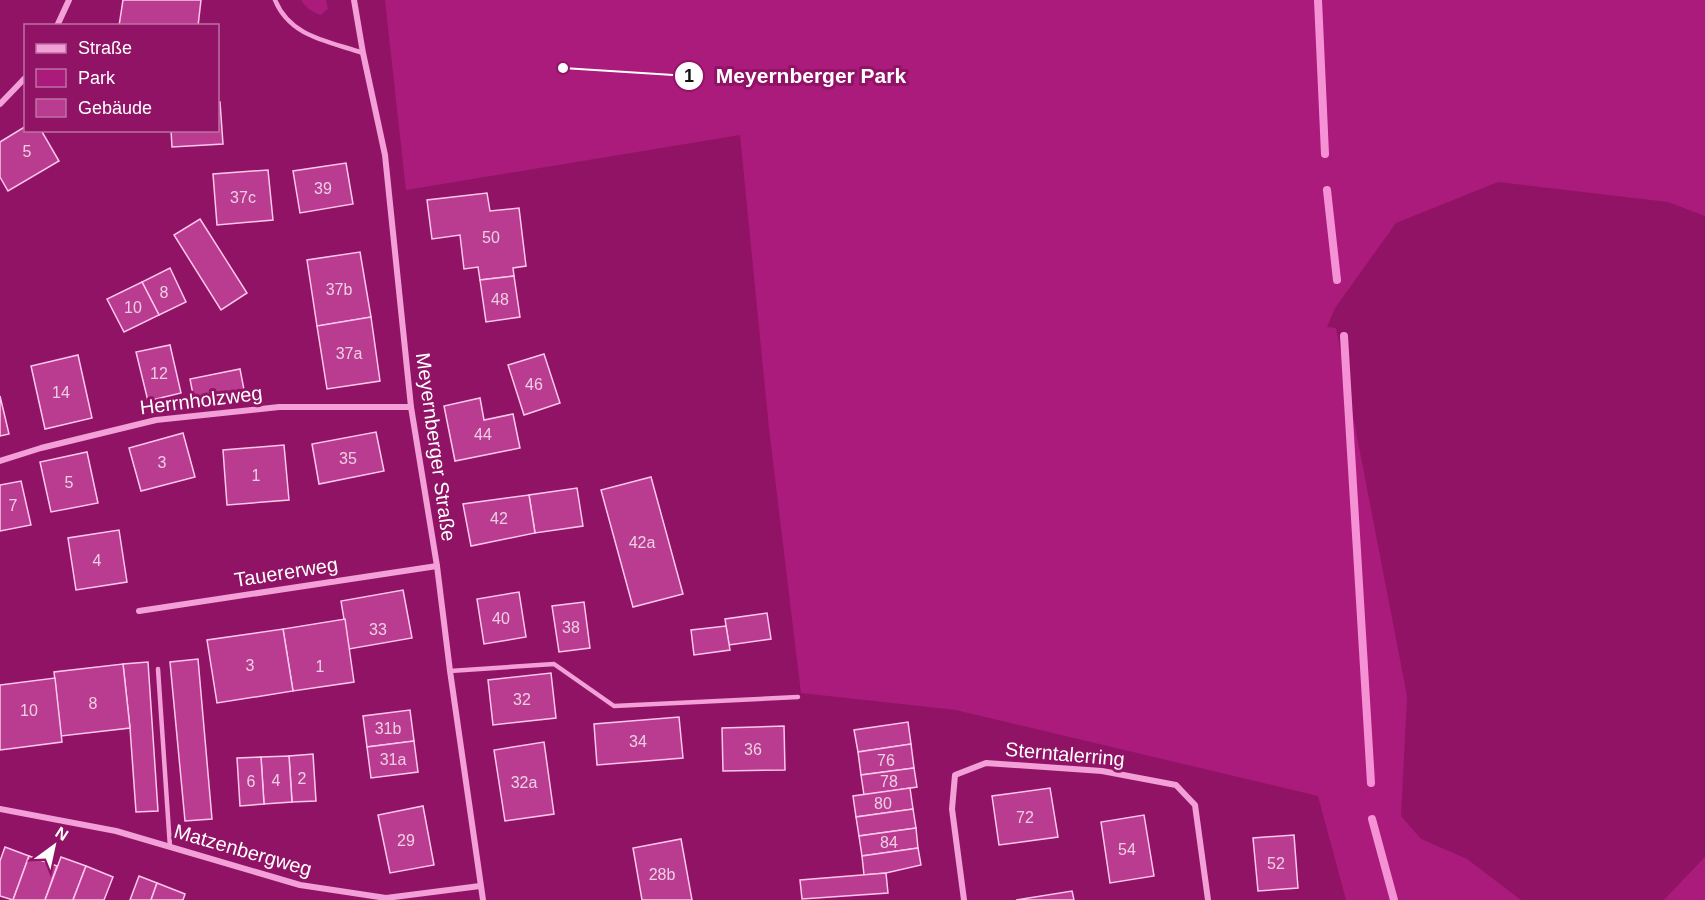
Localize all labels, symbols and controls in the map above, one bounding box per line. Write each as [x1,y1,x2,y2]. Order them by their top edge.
legend [24,24,219,132]
text: Straße [78,38,132,58]
callout: Meyernberger Park [674,56,918,95]
text: Meyernberger Park [716,64,906,87]
text: 1 [684,66,694,86]
text: Park [78,68,116,88]
text: Gebäude [78,98,152,118]
house number: 5 [23,143,32,160]
house number: 39 [314,180,332,197]
house number: 37c [230,189,256,206]
house number: 50 [482,229,500,246]
house number: 37b [326,281,352,298]
house number: 8 [160,284,169,301]
house number: 48 [491,291,509,308]
house number: 10 [124,299,142,316]
house number: 37a [336,345,362,362]
street label: Meyernberger Straße [412,351,460,543]
house number: 12 [150,365,168,382]
house number: 46 [525,376,543,393]
street label: Herrnholzweg [138,382,264,418]
house number: 14 [52,384,70,401]
house number: 44 [474,426,492,443]
house number: 35 [339,450,357,467]
house number: 3 [158,454,167,471]
house number: 1 [252,467,261,484]
house number: 5 [65,474,74,491]
house number: 7 [9,497,18,514]
house number: 42 [490,510,508,527]
house number: 42a [629,534,655,551]
house number: 4 [93,552,102,569]
street label: Tauererweg [233,553,339,591]
house number: 40 [492,610,510,627]
house number: 38 [562,619,580,636]
house number: 33 [369,621,387,638]
house number: 3 [246,657,255,674]
house number: 1 [316,658,325,675]
house number: 32 [513,691,531,708]
house number: 8 [89,695,98,712]
house number: 10 [20,702,38,719]
house number: 31b [375,720,401,737]
house number: 34 [629,733,647,750]
street label: Sterntalerring [1004,738,1126,770]
house number: 36 [744,741,762,758]
house number: 31a [380,751,406,768]
house number: 76 [877,752,895,769]
house number: 2 [298,770,307,787]
house number: 4 [272,772,281,789]
house number: 6 [247,773,256,790]
house number: 78 [880,773,898,790]
house number: 32a [511,774,537,791]
house number: 80 [874,795,892,812]
house number: 72 [1016,809,1034,826]
north arrow [24,816,84,876]
street label: Matzenbergweg [172,820,314,880]
text: N [52,824,71,844]
house number: 29 [397,832,415,849]
house number: 84 [880,834,898,851]
house number: 54 [1118,841,1136,858]
house number: 52 [1267,855,1285,872]
house number: 28b [649,866,675,883]

